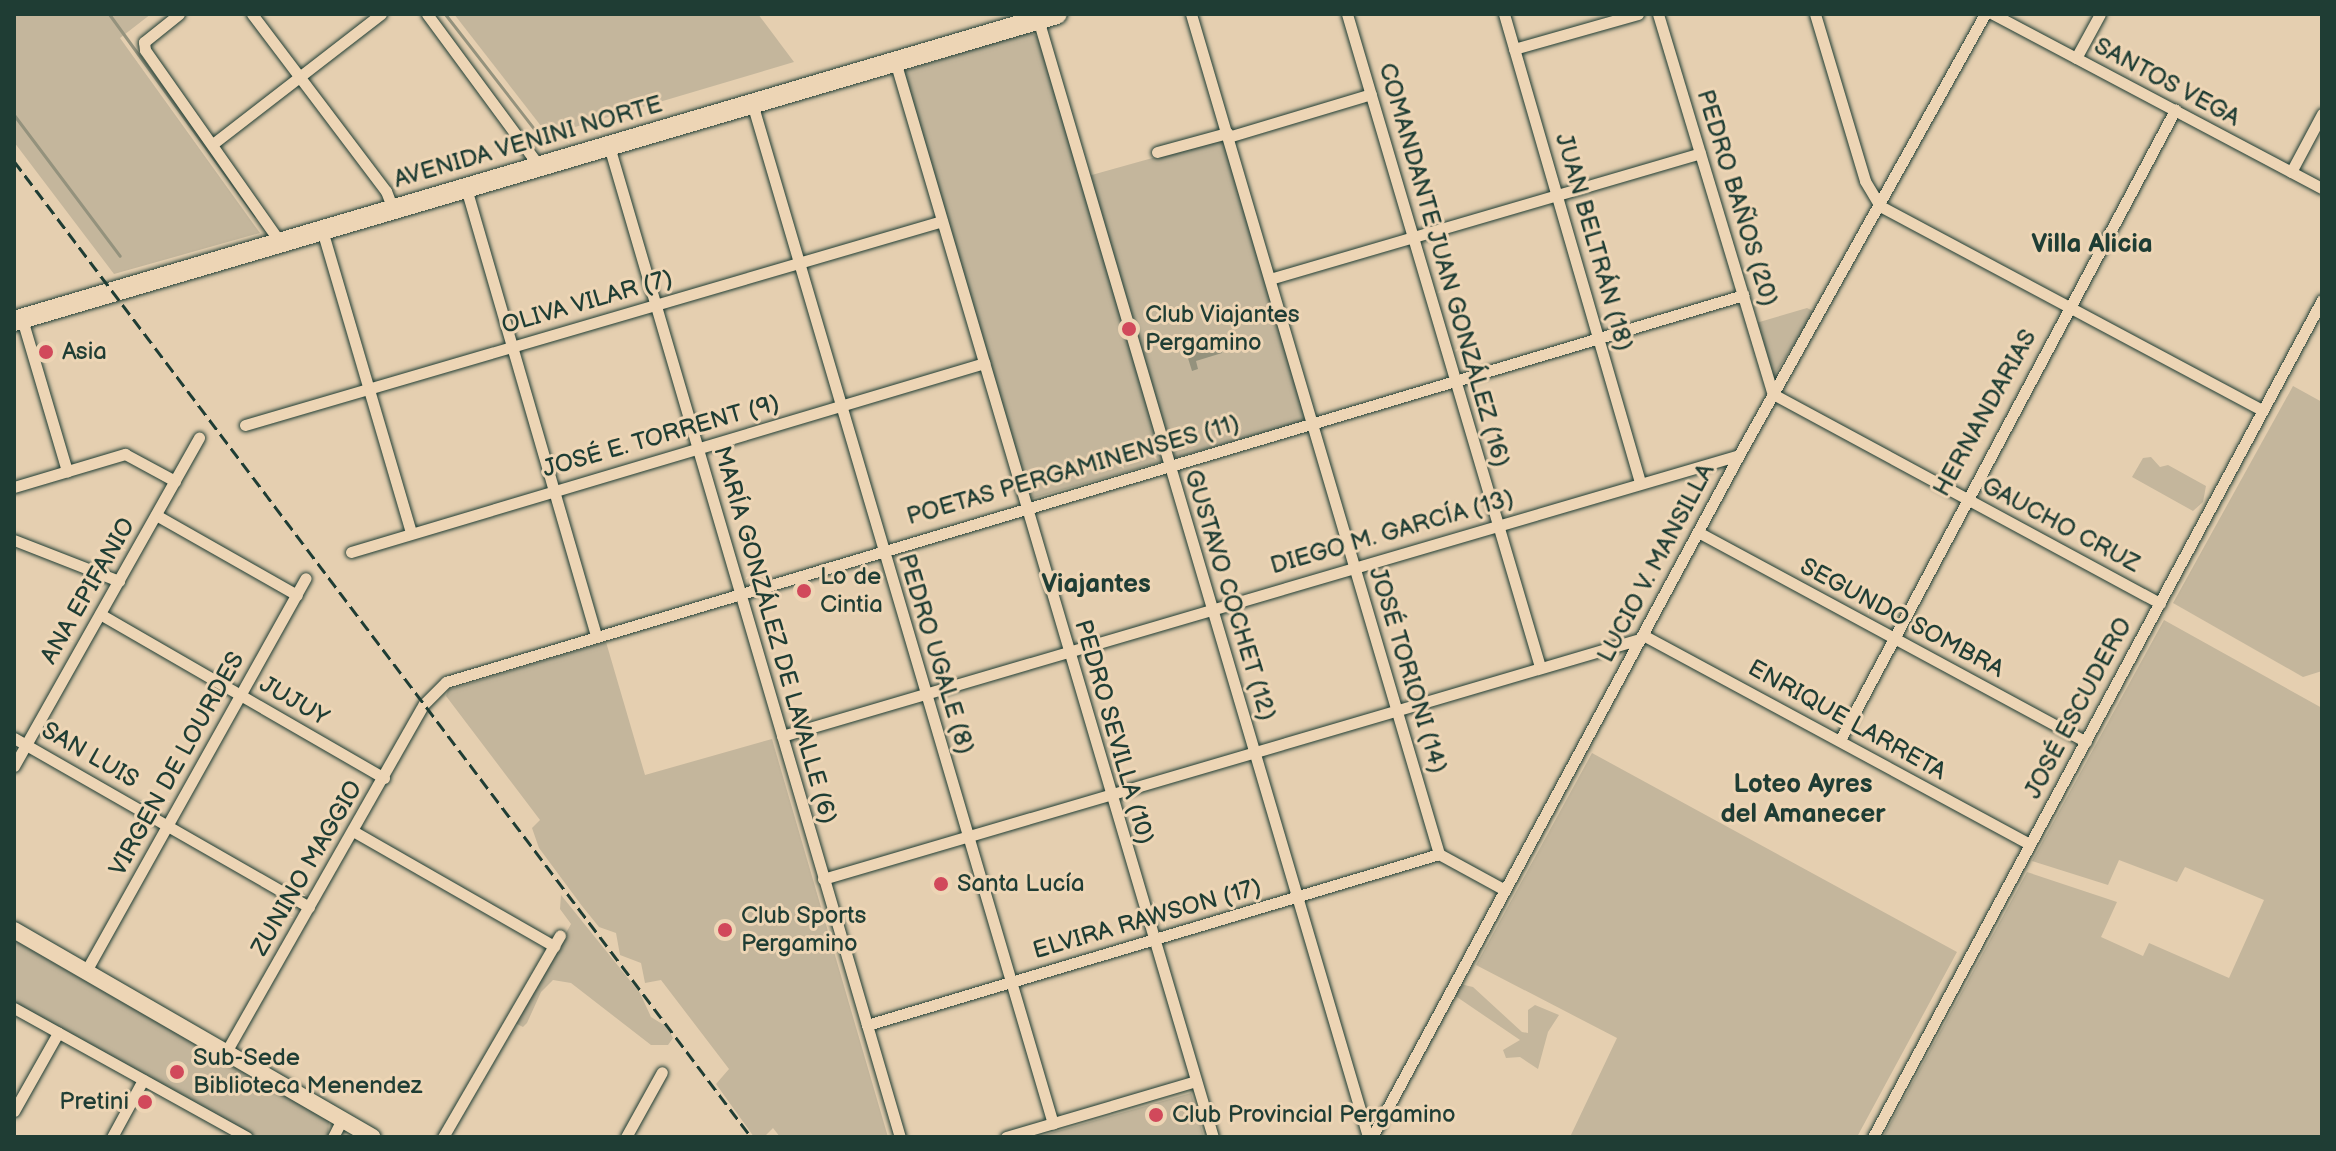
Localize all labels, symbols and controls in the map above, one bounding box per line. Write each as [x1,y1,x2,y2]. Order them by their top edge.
street label: SANTOS VEGA [2089,31,2245,133]
street label: COMANDANTE JUAN GONZÁLEZ (16) [1372,59,1516,471]
street label: PEDRO BAÑOS (20) [1690,86,1784,310]
street label: AVENIDA VENINI NORTE [390,90,666,194]
street label: JUAN BELTRÁN (18) [1549,130,1639,354]
district label: Villa Alicia [2031,229,2153,261]
street label: OLIVA VILAR (7) [498,264,676,340]
place label: Club Viajantes Pergamino [1145,301,1300,357]
marker: Club Viajantes Pergamino [1120,320,1138,338]
street label: HERNANDARIAS [1927,325,2043,501]
place label: Asia [62,338,107,366]
marker: Asia [37,343,55,361]
street label: JOSÉ E. TORRENT (9) [539,388,783,484]
street label: POETAS PERGAMINENSES (11) [903,409,1243,531]
street label: MARÍA GONZÁLEZ DE LAVALLE (6) [707,443,843,827]
street label: LUCIO V. MANSILLA [1591,458,1721,668]
street label: GUSTAVO COCHET (12) [1178,466,1282,724]
street label: GAUCHO CRUZ [1977,471,2145,579]
street label: DIEGO M. GARCÍA (13) [1267,483,1517,581]
street label: ANA EPIFANIO [35,513,141,669]
street label: PEDRO UGALE (8) [892,550,980,758]
street label: SEGUNDO SOMBRA [1795,552,2009,684]
place label: Lo de Cintia [820,563,883,619]
street label: JOSÉ TORIONI (14) [1363,563,1453,777]
district label: Viajantes [1041,569,1151,601]
marker: Lo de Cintia [795,582,813,600]
street label: JOSÉ ESCUDERO [2018,613,2138,803]
street label: PEDRO SEVILLA (10) [1068,616,1160,848]
street label: VIRGEN DE LOURDES [103,647,251,881]
street label: ENRIQUE LARRETA [1743,654,1951,786]
street label: JUJUY [254,670,334,732]
street label: SAN LUIS [36,716,144,794]
district label: Loteo Ayres del Amanecer [1720,769,1886,830]
street label: ZUNINO MAGGIO [245,775,369,961]
place label: Santa Lucía [957,870,1085,898]
street label: ELVIRA RAWSON (17) [1030,873,1264,965]
marker: Santa Lucía [932,875,950,893]
place label: Club Sports Pergamino [741,902,867,958]
marker: Club Sports Pergamino [716,921,734,939]
place label: Sub-Sede Biblioteca Menendez [193,1044,422,1100]
marker: Sub-Sede Biblioteca Menendez [168,1063,186,1081]
place label: Pretini [59,1088,129,1116]
marker: Pretini [136,1093,154,1111]
place label: Club Provincial Pergamino [1172,1101,1456,1129]
marker: Club Provincial Pergamino [1147,1106,1165,1124]

